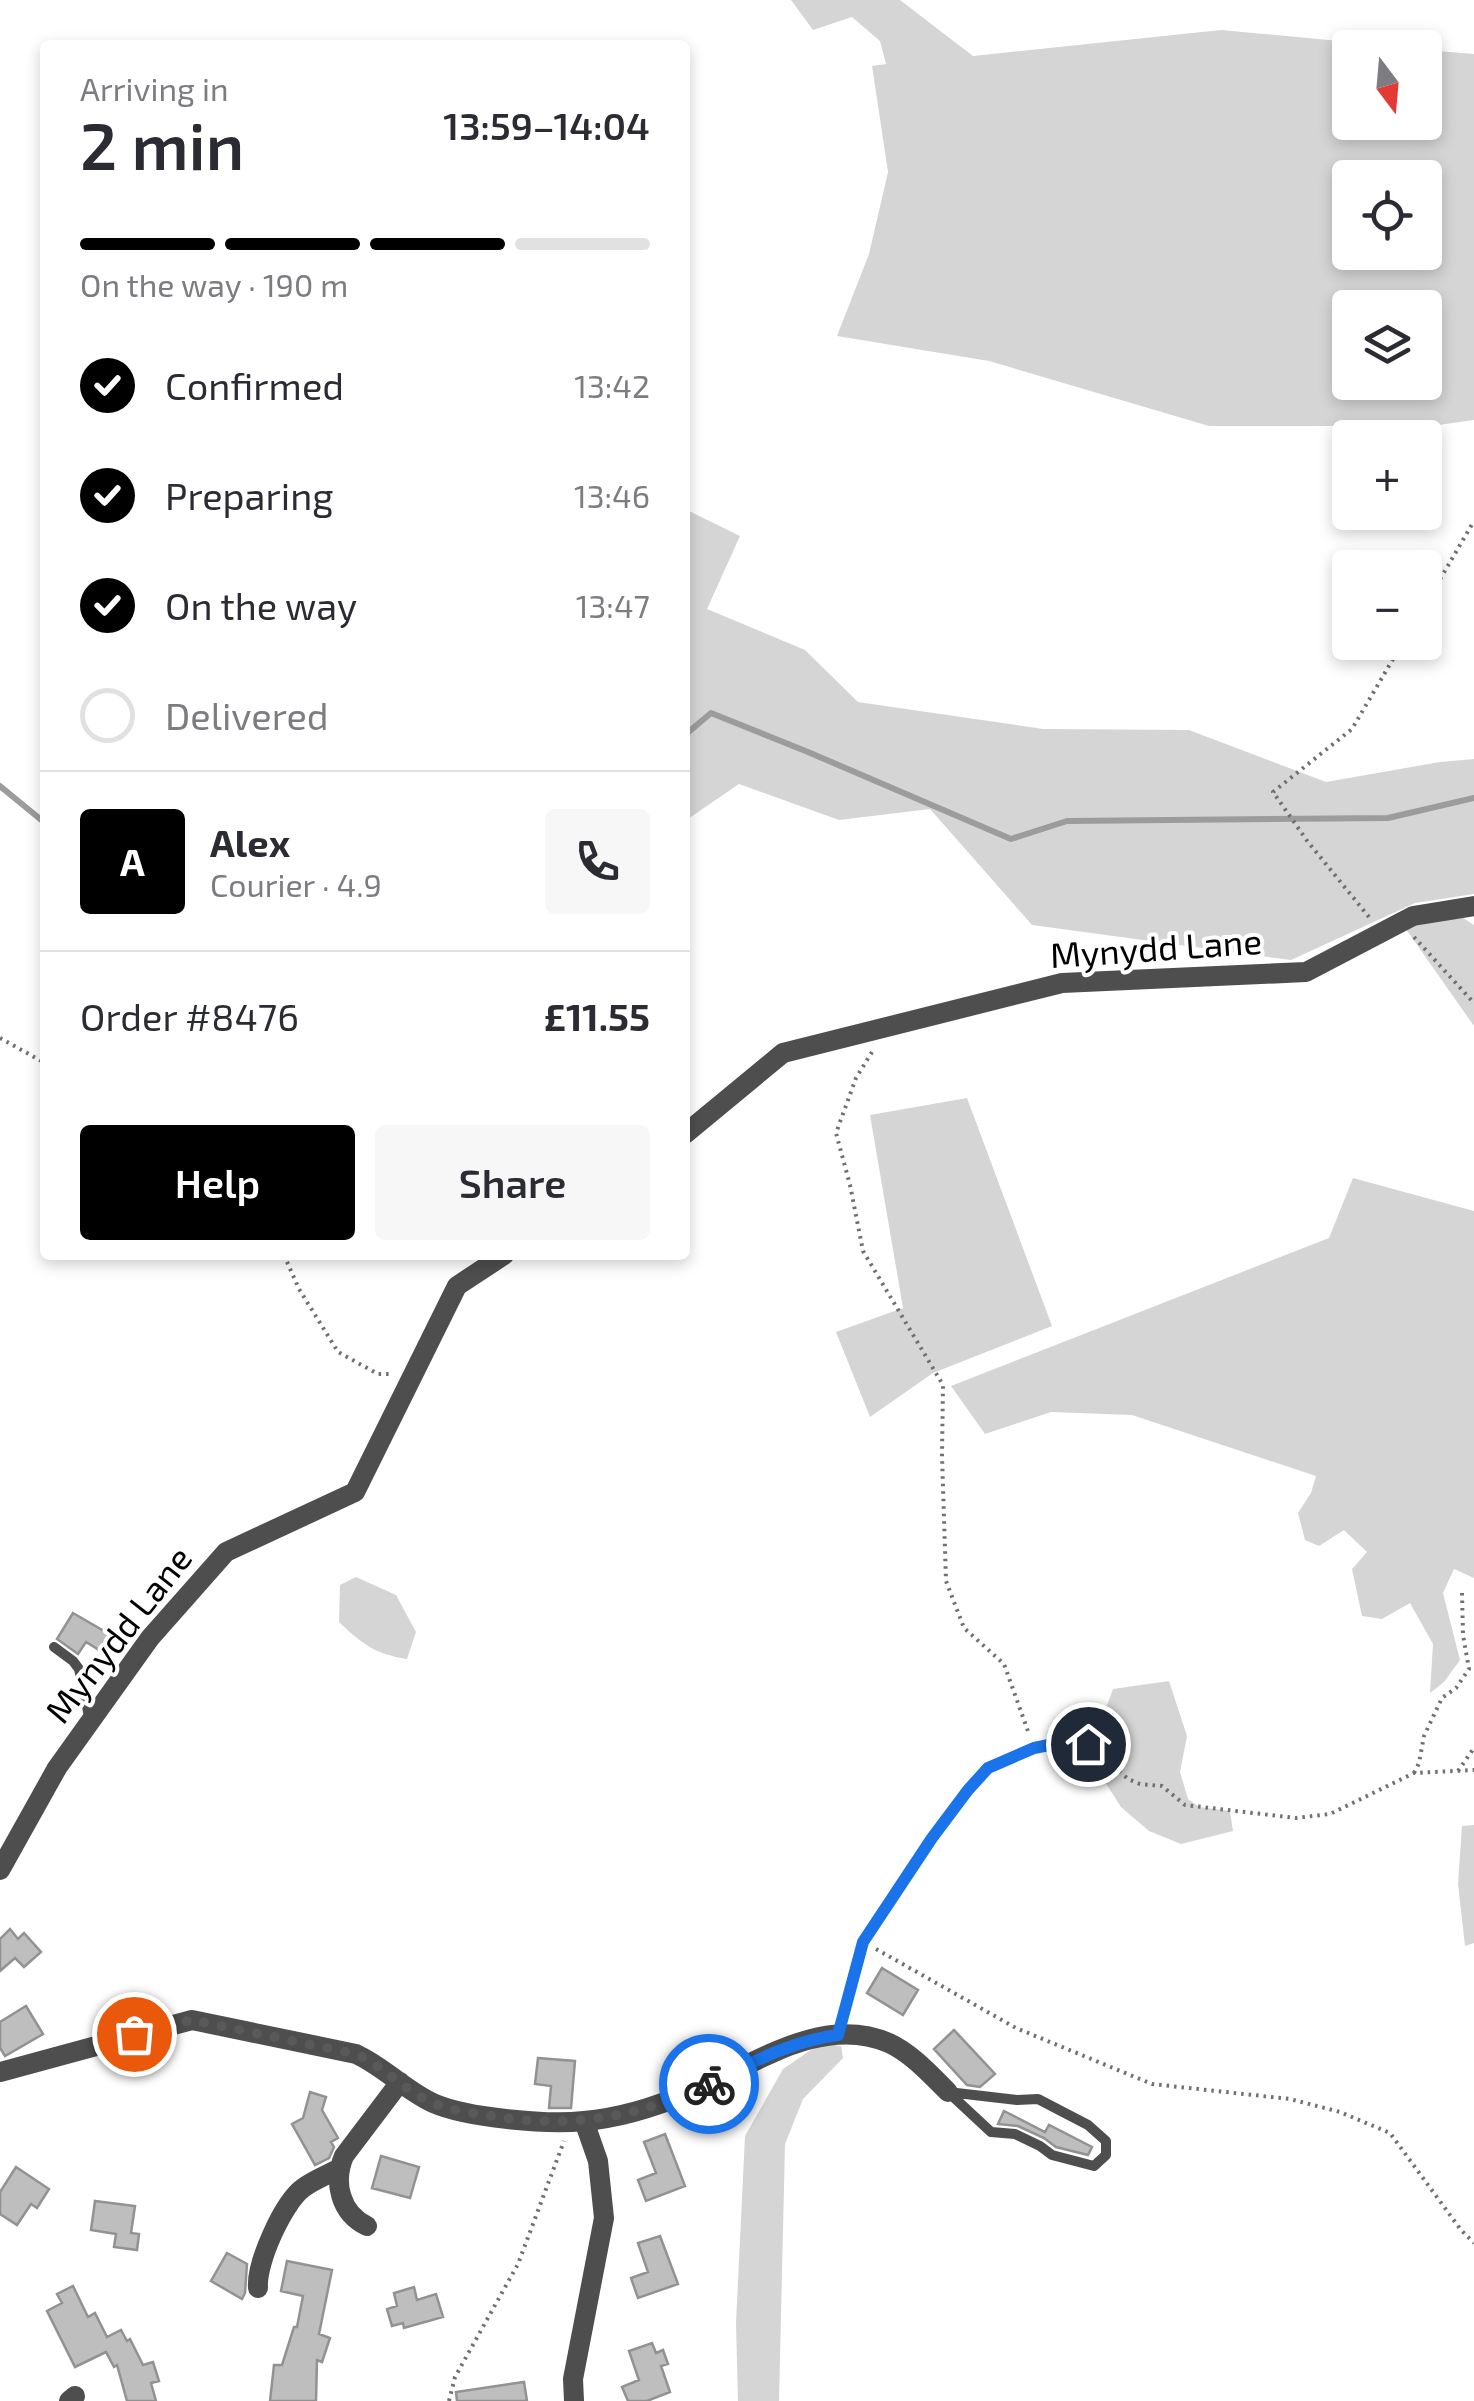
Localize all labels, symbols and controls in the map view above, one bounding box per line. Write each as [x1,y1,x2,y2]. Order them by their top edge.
north arrow [1332,30,1442,140]
map controls [1332,30,1442,660]
text: Arriving in [80,69,229,107]
text: 13:59–14:04 [443,102,650,148]
text: 2 min [80,105,244,183]
button: locate [1332,160,1442,270]
text: On the way · 190 m [80,265,348,303]
button: layers [1332,290,1442,400]
icon: check [80,358,135,413]
text: Confirmed [165,362,344,408]
text: 13:42 [574,366,650,404]
button: + [1332,420,1442,530]
icon: check [80,468,135,523]
text: Preparing [165,472,333,518]
text: 13:46 [574,476,650,514]
button: − [1332,550,1442,660]
icon: check [80,578,135,633]
text: On the way [165,582,357,628]
text: 13:47 [576,586,650,624]
text: Delivered [165,692,329,738]
button: phone [545,809,650,914]
text: Alex [210,819,290,865]
text: A [120,838,145,884]
text: Courier · 4.9 [210,865,382,903]
street label: Mynydd Lane [1049,919,1263,975]
text: Order #8476 [80,993,299,1039]
text: £11.55 [544,993,650,1039]
button: Help [80,1125,355,1240]
button: Share [375,1125,650,1240]
street label: Mynydd Lane [36,1537,199,1730]
pin [1046,1702,1131,1787]
icon: home [1061,1717,1116,1772]
pin [92,1992,177,2077]
icon: bag [107,2007,162,2062]
courier [659,2034,759,2134]
icon: bike [682,2057,737,2112]

